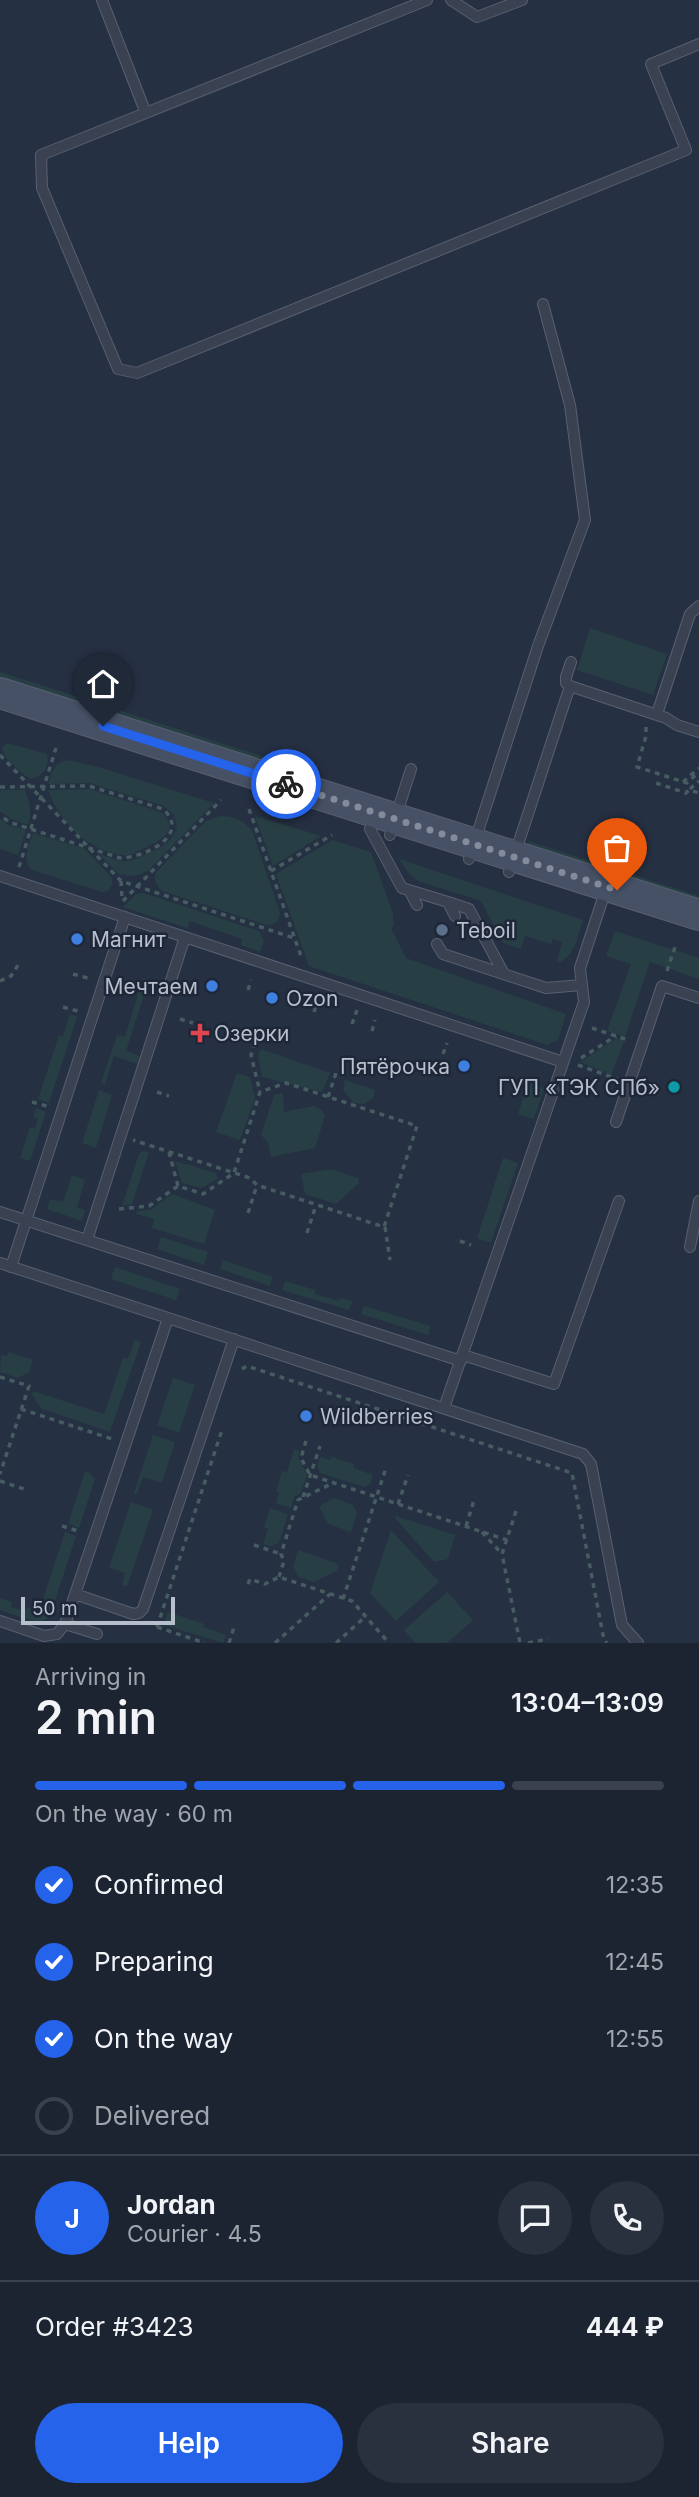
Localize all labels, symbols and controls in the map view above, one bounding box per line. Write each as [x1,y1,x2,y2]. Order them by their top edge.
pin [73,654,133,726]
icon: home [84,665,122,703]
courier [251,749,321,819]
icon: bike [267,765,305,803]
pin [587,818,647,890]
icon: bag [598,829,636,867]
place label: Teboil [456,918,516,943]
marker: Teboil [434,922,450,938]
place label: Магнит [91,927,166,952]
marker: Магнит [69,931,85,947]
place label: Мечтаем [104,974,198,999]
marker: Мечтаем [204,978,220,994]
place label: Ozon [286,986,338,1011]
marker: Ozon [264,990,280,1006]
place label: Озерки [214,1021,289,1046]
marker: Озерки [192,1025,208,1041]
place label: Пятёрочка [340,1054,450,1079]
marker: Пятёрочка [456,1058,472,1074]
place label: ГУП «ТЭК СПб» [498,1075,660,1100]
marker: ГУП «ТЭК СПб» [666,1079,682,1095]
place label: Wildberries [320,1404,434,1429]
marker: Wildberries [298,1408,314,1424]
scale bar [21,1594,175,1626]
text: 50 m [32,1597,78,1620]
text: Arriving in [35,1663,146,1691]
text: 13:04–13:09 [511,1687,664,1718]
text: 2 min [35,1689,157,1745]
text: On the way · 60 m [35,1800,233,1828]
icon: check [35,1866,73,1904]
text: Confirmed [94,1869,224,1900]
text: 12:35 [606,1871,664,1899]
icon: check [35,1943,73,1981]
text: Preparing [94,1946,214,1977]
text: 12:45 [605,1948,664,1976]
icon: check [35,2020,73,2058]
text: On the way [94,2023,233,2054]
text: 12:55 [606,2025,664,2053]
text: Delivered [94,2100,210,2131]
button: chat [498,2181,572,2255]
button: phone [590,2181,664,2255]
text: Jordan [127,2189,216,2220]
text: J [64,2203,80,2234]
text: Courier · 4.5 [127,2220,262,2248]
text: Order #3423 [35,2311,194,2342]
text: 444 ₽ [586,2311,664,2342]
button: Help [35,2403,343,2483]
button: Share [357,2403,664,2483]

